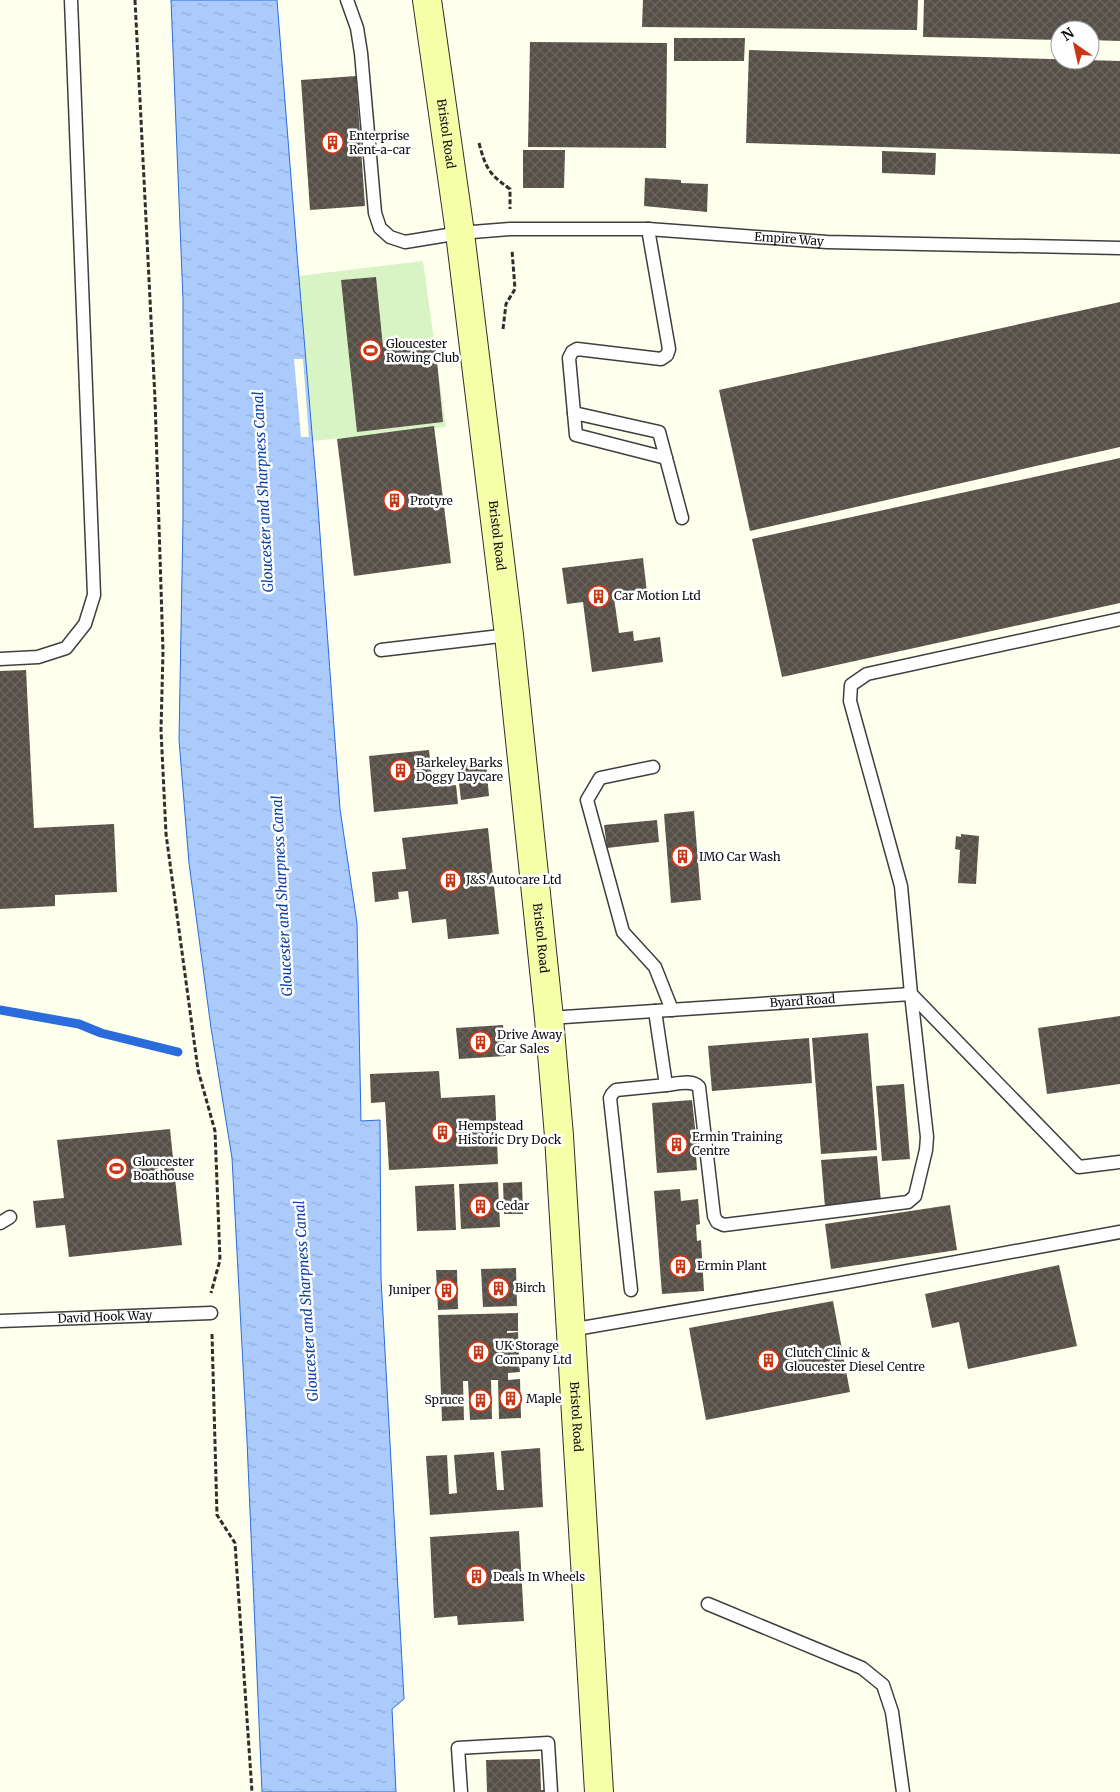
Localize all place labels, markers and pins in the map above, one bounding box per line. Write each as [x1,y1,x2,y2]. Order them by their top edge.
place label: Enterprise Rent-a-car [349,128,411,157]
building icon: Enterprise Rent-a-car [321,131,345,155]
place label: Gloucester Rowing Club [386,336,459,365]
sports icon: Gloucester Rowing Club [358,339,382,363]
building icon: Protyre [382,489,406,513]
place label: Protyre [410,493,453,508]
building icon: Car Motion Ltd [586,584,610,608]
place label: Car Motion Ltd [614,588,701,603]
place label: Barkeley Barks Doggy Daycare [416,755,503,784]
building icon: Barkeley Barks Doggy Daycare [388,758,412,782]
building icon: IMO Car Wash [671,845,695,869]
place label: IMO Car Wash [699,849,781,864]
building icon: J&S Autocare Ltd [438,868,462,892]
place label: J&S Autocare Ltd [465,872,562,887]
place label: Drive Away Car Sales [497,1027,562,1056]
building icon: Drive Away Car Sales [469,1030,493,1054]
place label: Hempstead Historic Dry Dock [458,1118,562,1147]
building icon: Hempstead Historic Dry Dock [430,1121,454,1145]
place label: Ermin Training Centre [692,1129,783,1158]
building icon: Ermin Training Centre [664,1132,688,1156]
place label: Gloucester Boathouse [133,1154,195,1183]
sports icon: Gloucester Boathouse [105,1157,129,1181]
building icon: Cedar [468,1194,492,1218]
place label: Cedar [496,1198,530,1213]
building icon: Ermin Plant [669,1254,693,1278]
place label: Ermin Plant [697,1258,767,1273]
building icon: Birch [487,1276,511,1300]
building icon: Juniper [435,1278,459,1302]
place label: Birch [515,1280,546,1295]
place label: Juniper [387,1282,432,1297]
place label: UK Storage Company Ltd [495,1338,572,1367]
building icon: UK Storage Company Ltd [467,1341,491,1365]
place label: Clutch Clinic & Gloucester Diesel Centre [785,1345,925,1374]
building icon: Clutch Clinic & Gloucester Diesel Centre [757,1348,781,1372]
building icon: Maple [498,1387,522,1411]
building icon: Spruce [468,1388,492,1412]
place label: Maple [526,1391,561,1406]
place label: Spruce [425,1392,464,1407]
building icon: Deals In Wheels [465,1565,489,1589]
place label: Deals In Wheels [493,1569,585,1584]

